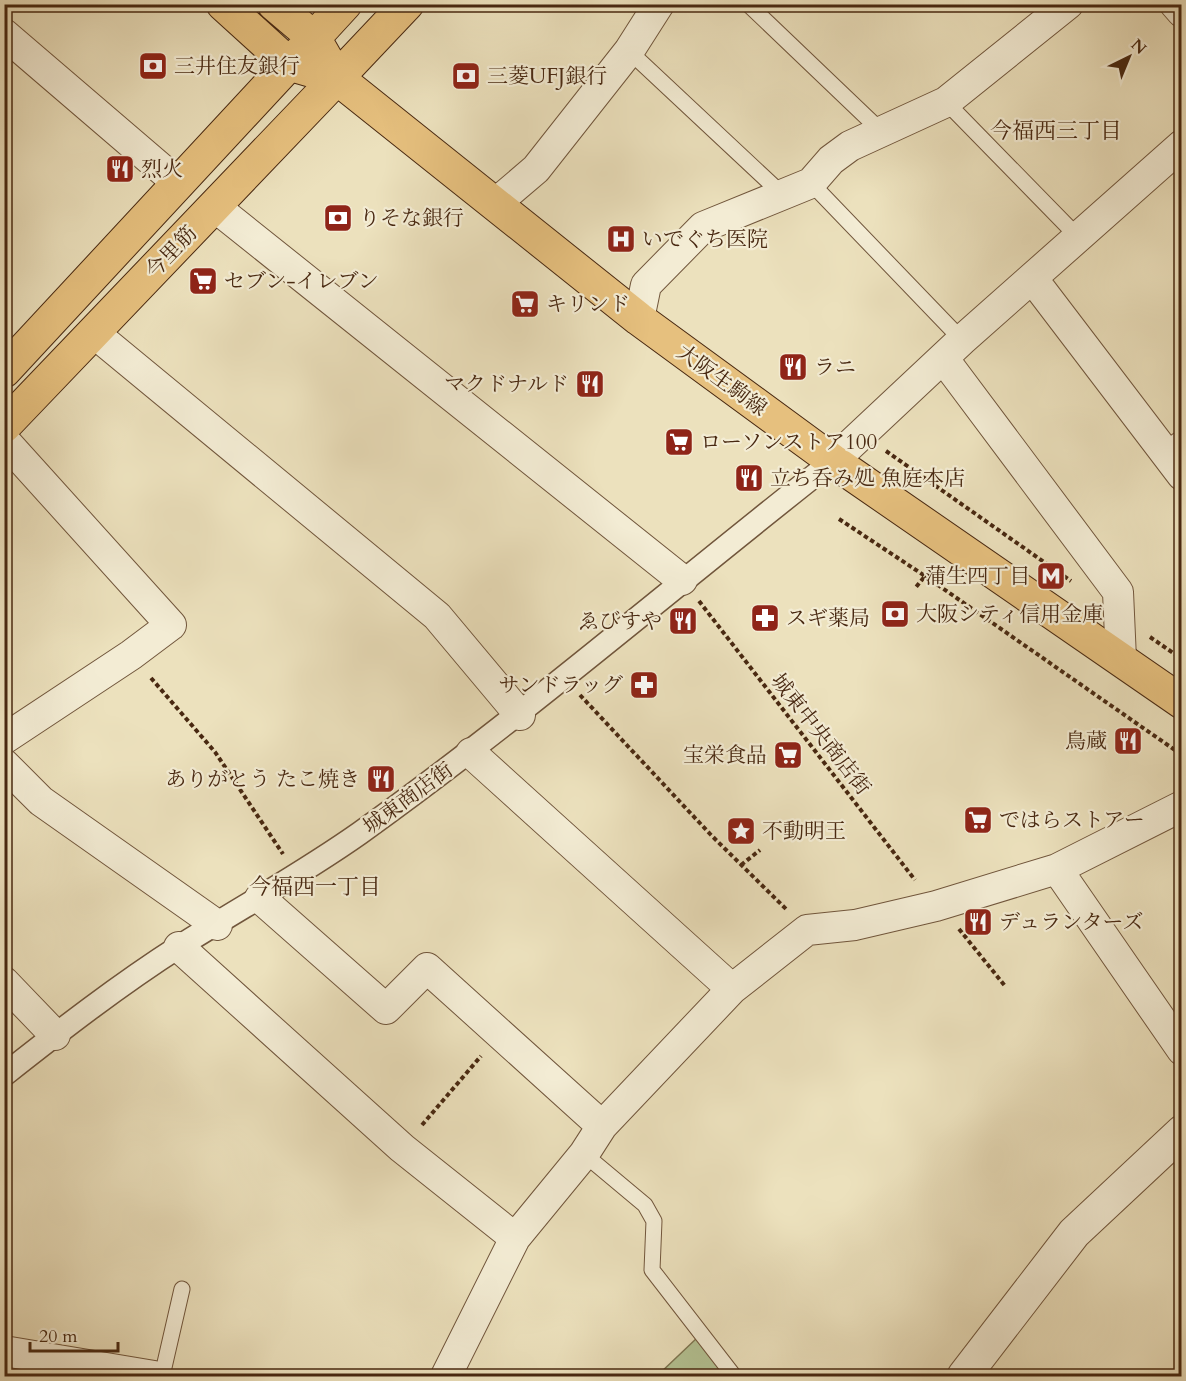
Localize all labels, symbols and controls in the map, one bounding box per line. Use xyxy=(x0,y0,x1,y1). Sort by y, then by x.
north arrow xyxy=(1099,27,1159,87)
text: N xyxy=(1126,34,1151,60)
bank icon: 三井住友銀行 xyxy=(137,50,169,82)
place label: 三井住友銀行 xyxy=(174,52,300,81)
bank icon: 三菱UFJ銀行 xyxy=(450,60,482,92)
place label: 三菱UFJ銀行 xyxy=(487,62,607,91)
district label: 今福西三丁目 xyxy=(990,116,1122,146)
restaurant icon: 烈火 xyxy=(104,153,136,185)
place label: 烈火 xyxy=(141,155,183,184)
bank icon: りそな銀行 xyxy=(322,202,354,234)
place label: りそな銀行 xyxy=(359,204,464,233)
street label: 今里筋 xyxy=(139,220,204,285)
hospital icon: いでぐち医院 xyxy=(605,223,637,255)
place label: いでぐち医院 xyxy=(642,225,768,254)
supermarket icon: セブン-イレブン xyxy=(187,265,219,297)
place label: セブン-イレブン xyxy=(224,267,379,296)
supermarket icon: キリンド xyxy=(509,288,541,320)
place label: キリンド xyxy=(546,290,630,319)
street label: 大阪生駒線 xyxy=(671,338,773,423)
restaurant icon: ラニ xyxy=(777,351,809,383)
place label: ラニ xyxy=(814,353,856,382)
restaurant icon: マクドナルド xyxy=(574,368,606,400)
place label: マクドナルド xyxy=(444,370,569,399)
supermarket icon: ローソンストア100 xyxy=(663,426,695,458)
place label: ローソンストア100 xyxy=(700,428,877,457)
restaurant icon: 立ち呑み処 魚庭本店 xyxy=(733,462,765,494)
place label: 立ち呑み処 魚庭本店 xyxy=(770,464,965,493)
metro station icon: 蒲生四丁目 xyxy=(1035,560,1067,592)
place label: 蒲生四丁目 xyxy=(925,562,1030,591)
bank icon: 大阪シティ信用金庫 xyxy=(879,598,911,630)
place label: 大阪シティ信用金庫 xyxy=(916,600,1103,629)
pharmacy icon: スギ薬局 xyxy=(749,602,781,634)
place label: スギ薬局 xyxy=(786,604,870,633)
restaurant icon: ゑびすや xyxy=(667,605,699,637)
place label: ゑびすや xyxy=(578,607,662,636)
street label: 城東中央商店街 xyxy=(764,667,877,801)
pharmacy icon: サンドラッグ xyxy=(628,669,660,701)
place label: サンドラッグ xyxy=(498,671,623,700)
restaurant icon: 鳥蔵 xyxy=(1112,725,1144,757)
place label: 鳥蔵 xyxy=(1065,727,1107,756)
supermarket icon: 宝栄食品 xyxy=(772,739,804,771)
place label: 宝栄食品 xyxy=(683,741,767,770)
street label: 城東商店街 xyxy=(357,756,459,841)
restaurant icon: ありがとう たこ焼き xyxy=(365,763,397,795)
place label: ありがとう たこ焼き xyxy=(165,765,360,794)
supermarket icon: ではらストアー xyxy=(962,804,994,836)
place label: ではらストアー xyxy=(999,806,1145,835)
place icon: 不動明王 xyxy=(725,815,757,847)
place label: 不動明王 xyxy=(762,817,846,846)
district label: 今福西一丁目 xyxy=(249,872,381,902)
restaurant icon: デュランターズ xyxy=(962,906,994,938)
place label: デュランターズ xyxy=(999,908,1143,937)
scale bar xyxy=(30,1315,118,1353)
text: 20 m xyxy=(39,1324,78,1349)

